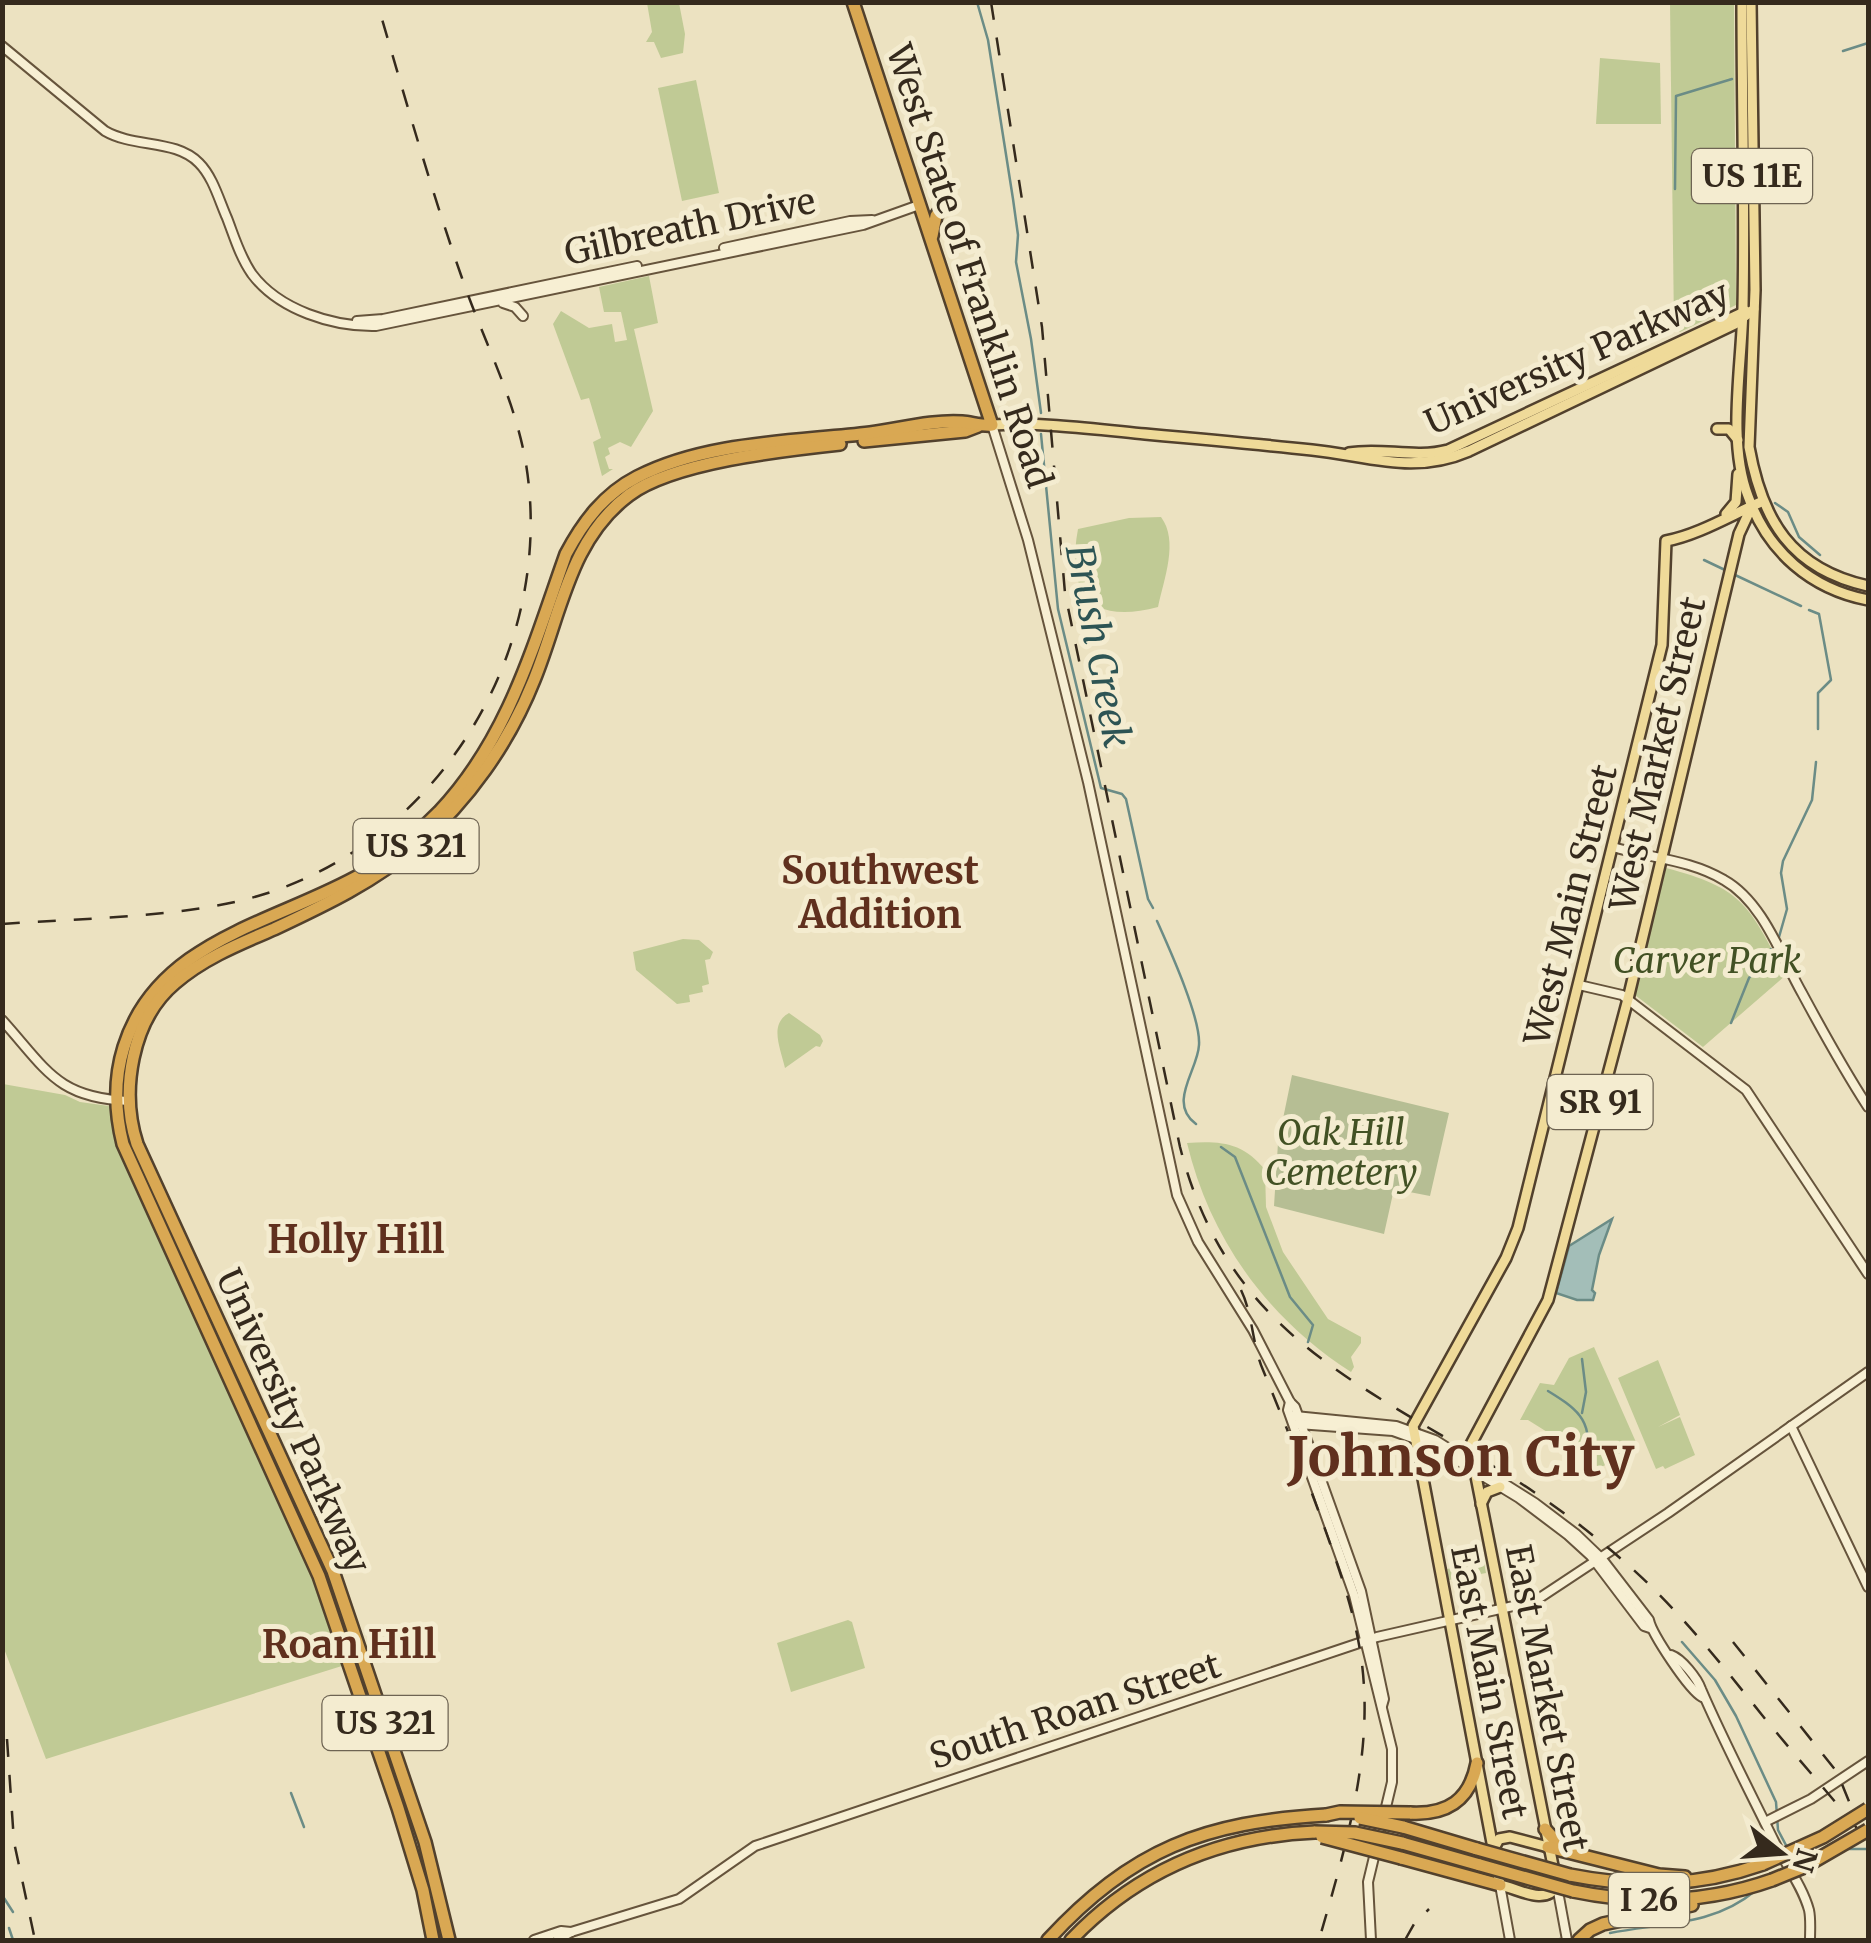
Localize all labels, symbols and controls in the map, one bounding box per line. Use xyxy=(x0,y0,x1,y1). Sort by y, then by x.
street label: West State of Franklin Road xyxy=(876,38,1062,493)
road number: US 11E xyxy=(1692,149,1812,203)
street label: Gilbreath Drive xyxy=(561,179,819,275)
street label: University Parkway xyxy=(1418,271,1736,445)
water label: Brush Creek xyxy=(1056,541,1141,752)
street label: West Market Street xyxy=(1600,592,1716,916)
street label: West Main Street xyxy=(1515,760,1627,1051)
road number: US 321 xyxy=(354,819,478,873)
district label: Southwest Addition xyxy=(781,847,979,938)
park label: Carver Park xyxy=(1613,939,1801,983)
road number: SR 91 xyxy=(1548,1075,1652,1129)
park label: Oak Hill Cemetery xyxy=(1265,1111,1417,1195)
district label: Holly Hill xyxy=(267,1216,445,1263)
street label: University Parkway xyxy=(206,1262,380,1580)
district label: Johnson City xyxy=(1286,1422,1635,1491)
street label: East Main Street xyxy=(1441,1541,1537,1823)
street label: East Market Street xyxy=(1496,1541,1598,1855)
district label: Roan Hill xyxy=(262,1621,436,1668)
street label: South Roan Street xyxy=(924,1643,1226,1779)
road number: US 321 xyxy=(322,1696,448,1750)
north arrow xyxy=(1731,1803,1831,1903)
text: N xyxy=(1784,1844,1825,1876)
road number: I 26 xyxy=(1609,1873,1689,1927)

